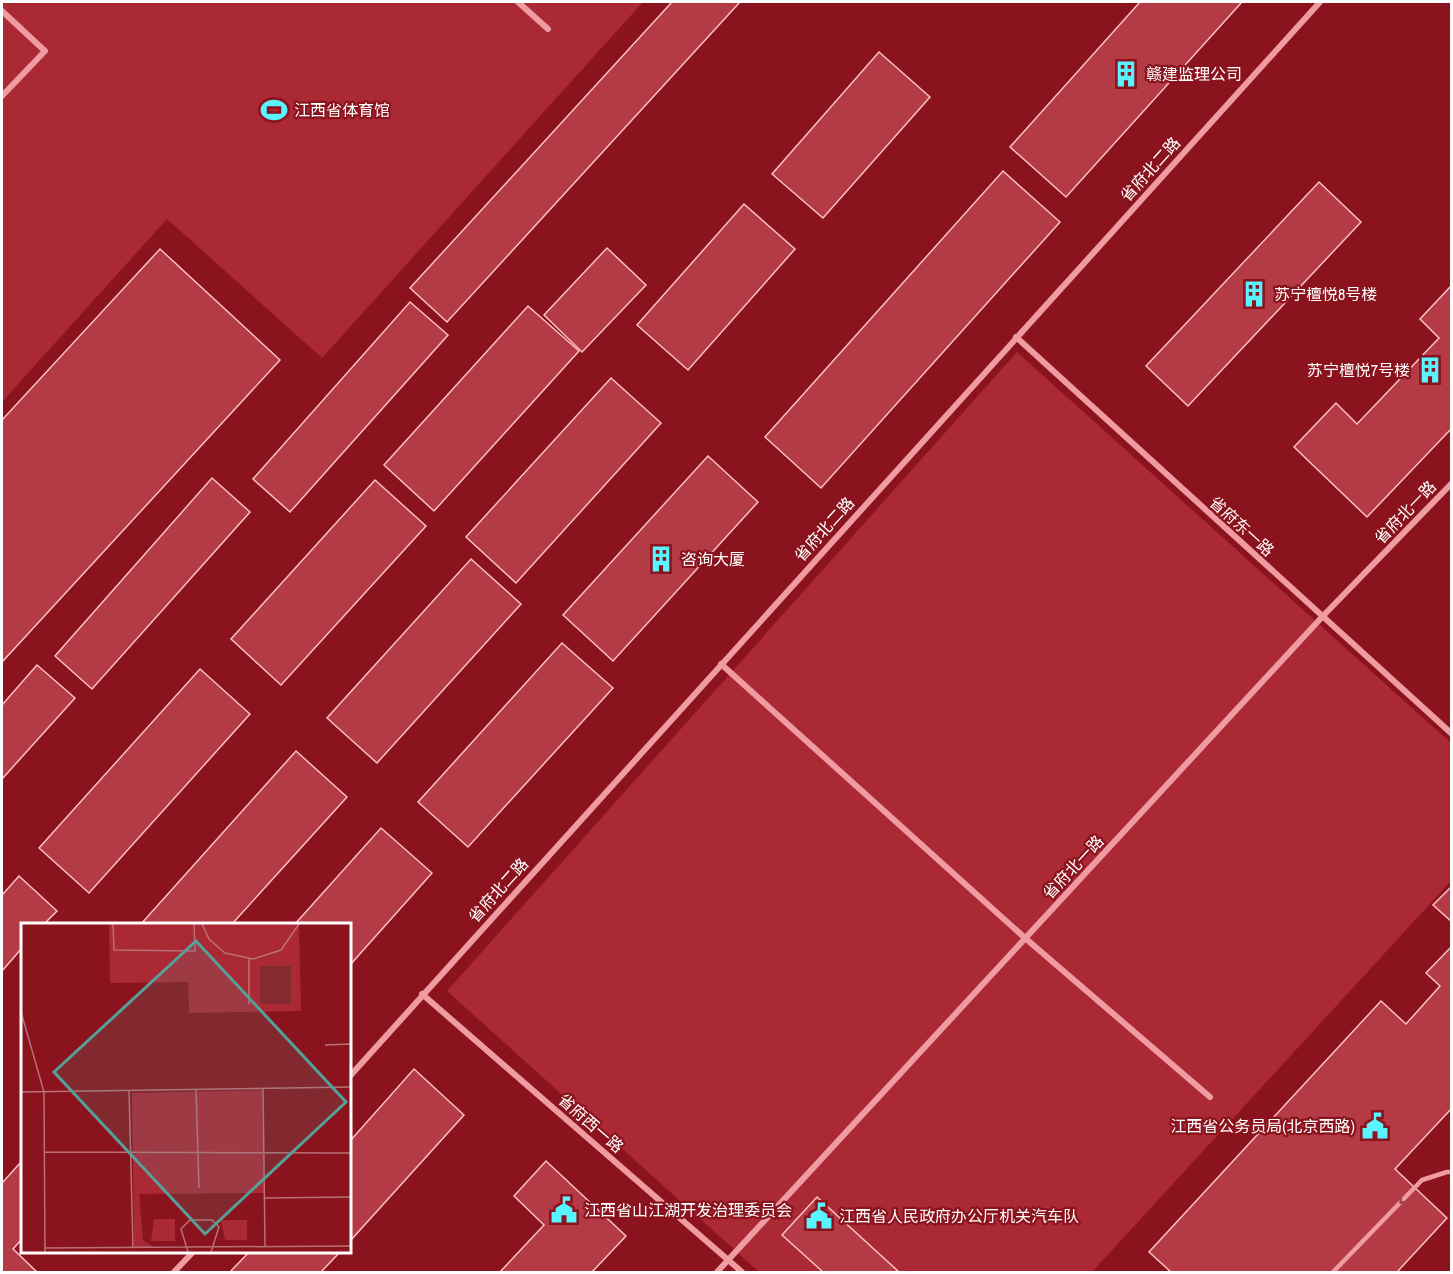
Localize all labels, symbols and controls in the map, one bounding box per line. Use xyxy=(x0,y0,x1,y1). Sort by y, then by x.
building icon: 赣建监理公司 xyxy=(1111,59,1141,89)
place label: 赣建监理公司 xyxy=(1146,63,1242,85)
sports icon: 江西省体育馆 xyxy=(259,95,289,125)
place label: 江西省体育馆 xyxy=(294,99,390,121)
street label: 省府北二路 xyxy=(1115,132,1185,206)
building icon: 苏宁檀悦8号楼 xyxy=(1239,279,1269,309)
place label: 苏宁檀悦8号楼 xyxy=(1274,283,1377,305)
building icon: 苏宁檀悦7号楼 xyxy=(1415,355,1445,385)
place label: 苏宁檀悦7号楼 xyxy=(1307,359,1410,381)
street label: 省府北一路 xyxy=(1369,476,1441,548)
street label: 省府东一路 xyxy=(1205,491,1279,561)
street label: 省府北二路 xyxy=(789,492,859,566)
building icon: 咨询大厦 xyxy=(646,544,676,574)
place label: 咨询大厦 xyxy=(681,548,745,570)
street label: 省府北一路 xyxy=(1038,830,1108,904)
street label: 省府北二路 xyxy=(463,853,533,927)
inset map xyxy=(21,923,351,1253)
street label: 省府西一路 xyxy=(554,1088,628,1158)
public building icon: 江西省公务员局(北京西路) xyxy=(1360,1111,1390,1141)
place label: 江西省公务员局(北京西路) xyxy=(1170,1115,1355,1137)
one-way arrow xyxy=(1399,1193,1410,1204)
public building icon: 江西省山江湖开发治理委员会 xyxy=(549,1195,579,1225)
place label: 江西省山江湖开发治理委员会 xyxy=(584,1199,792,1221)
public building icon: 江西省人民政府办公厅机关汽车队 xyxy=(804,1201,834,1231)
place label: 江西省人民政府办公厅机关汽车队 xyxy=(839,1205,1079,1227)

